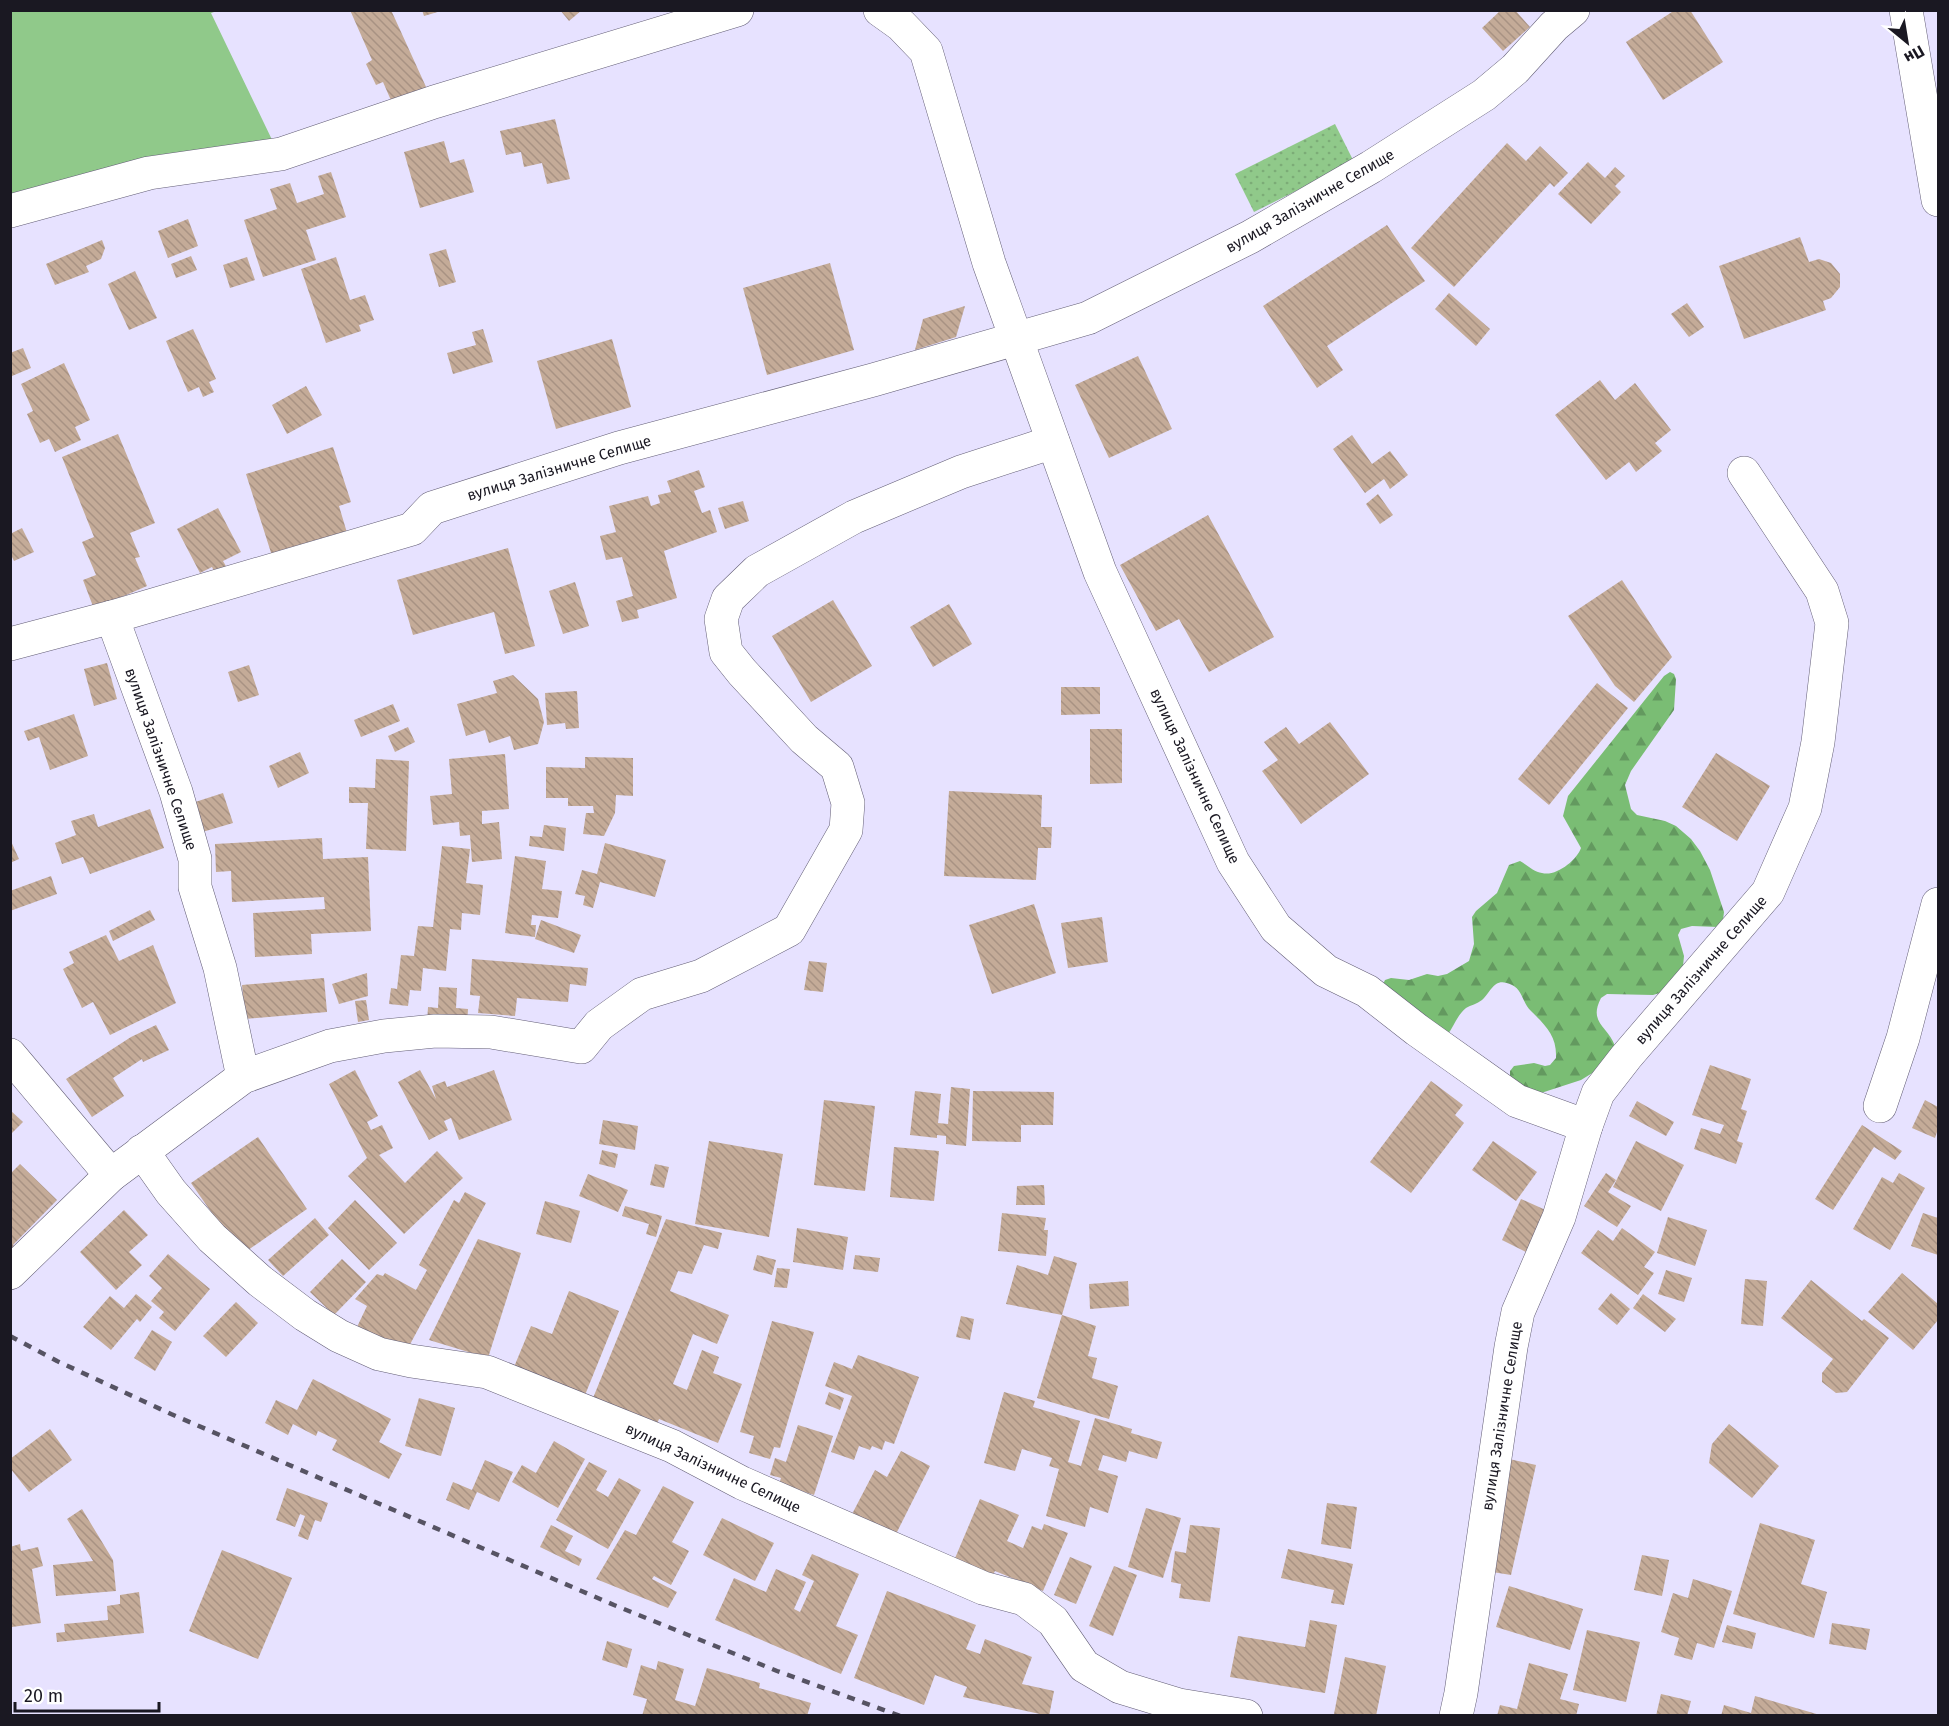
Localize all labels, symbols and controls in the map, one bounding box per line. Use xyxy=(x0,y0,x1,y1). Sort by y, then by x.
north arrow xyxy=(1877,12,1937,72)
text: Пн xyxy=(1901,41,1928,68)
street label: вулиця Залізничне Селище xyxy=(1223,145,1397,257)
street label: вулиця Залізничне Селище xyxy=(465,431,653,505)
street label: вулиця Залізничне Селище xyxy=(121,666,201,852)
street label: вулиця Залізничне Селище xyxy=(1146,685,1244,867)
street label: вулиця Залізничне Селище xyxy=(1631,892,1771,1048)
street label: вулиця Залізничне Селище xyxy=(1478,1320,1526,1512)
street label: вулиця Залізничне Селище xyxy=(622,1419,804,1517)
scale bar xyxy=(15,1675,159,1713)
text: 20 m xyxy=(24,1685,63,1707)

